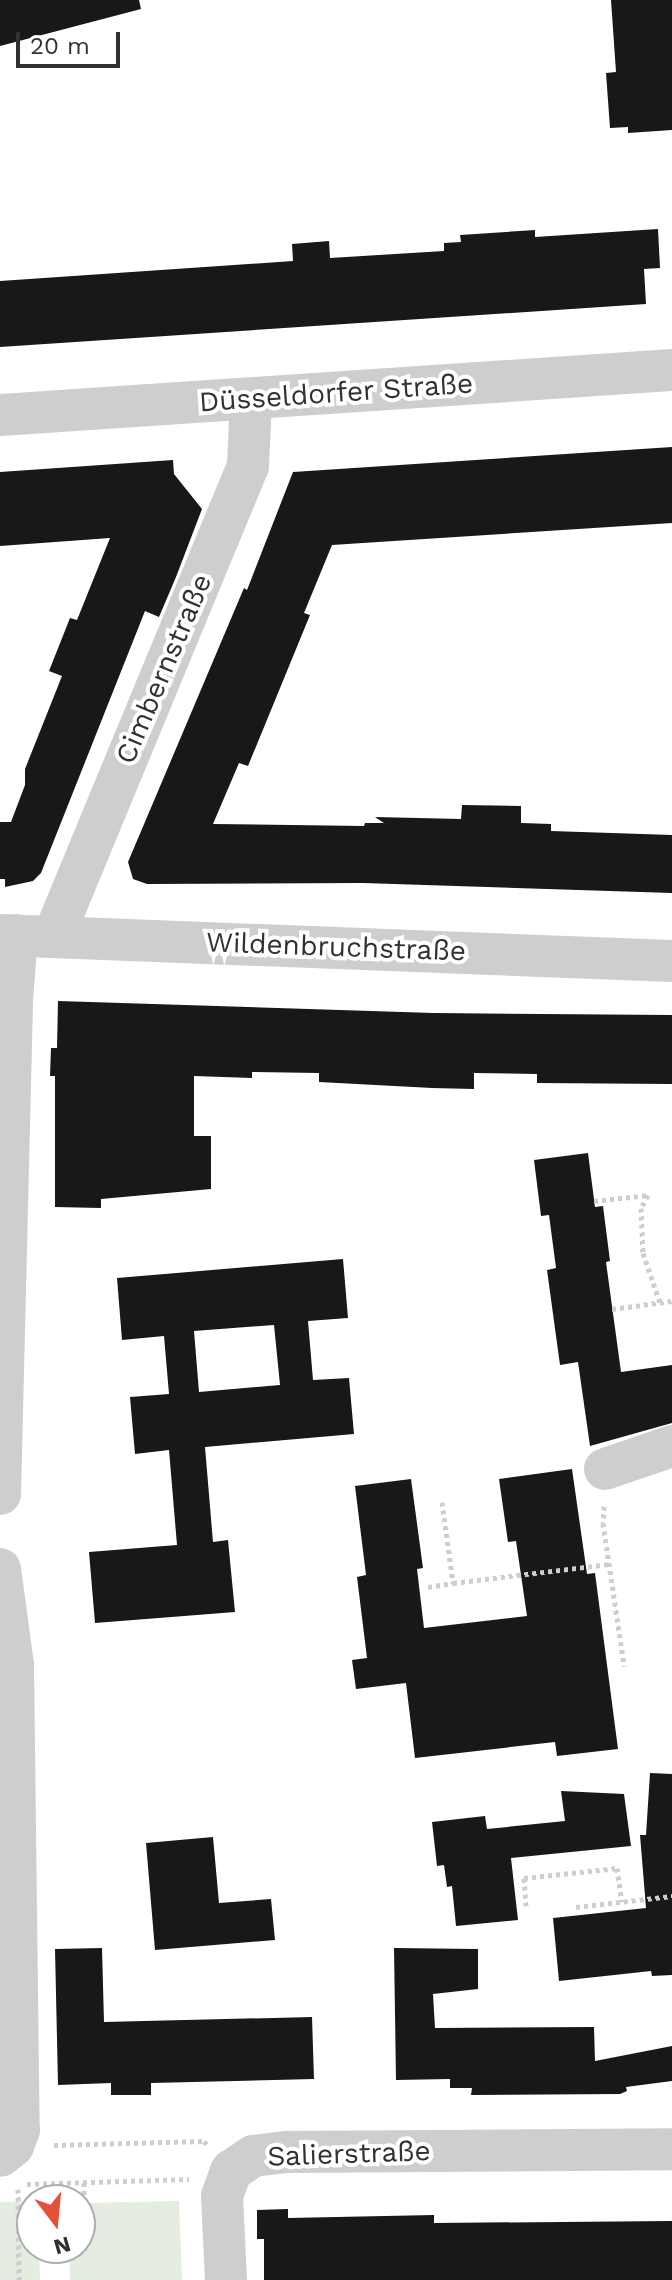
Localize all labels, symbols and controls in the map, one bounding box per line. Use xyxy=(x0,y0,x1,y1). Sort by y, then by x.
scale bar xyxy=(20,16,124,66)
text: 20 m xyxy=(30,32,90,60)
street label: Düsseldorfer Straße xyxy=(198,367,474,419)
street label: Cimbernstraße xyxy=(109,569,219,769)
street label: Wildenbruchstraße xyxy=(205,926,467,968)
street label: Salierstraße xyxy=(267,2134,431,2174)
north arrow xyxy=(16,2184,96,2264)
text: N xyxy=(51,2231,73,2260)

